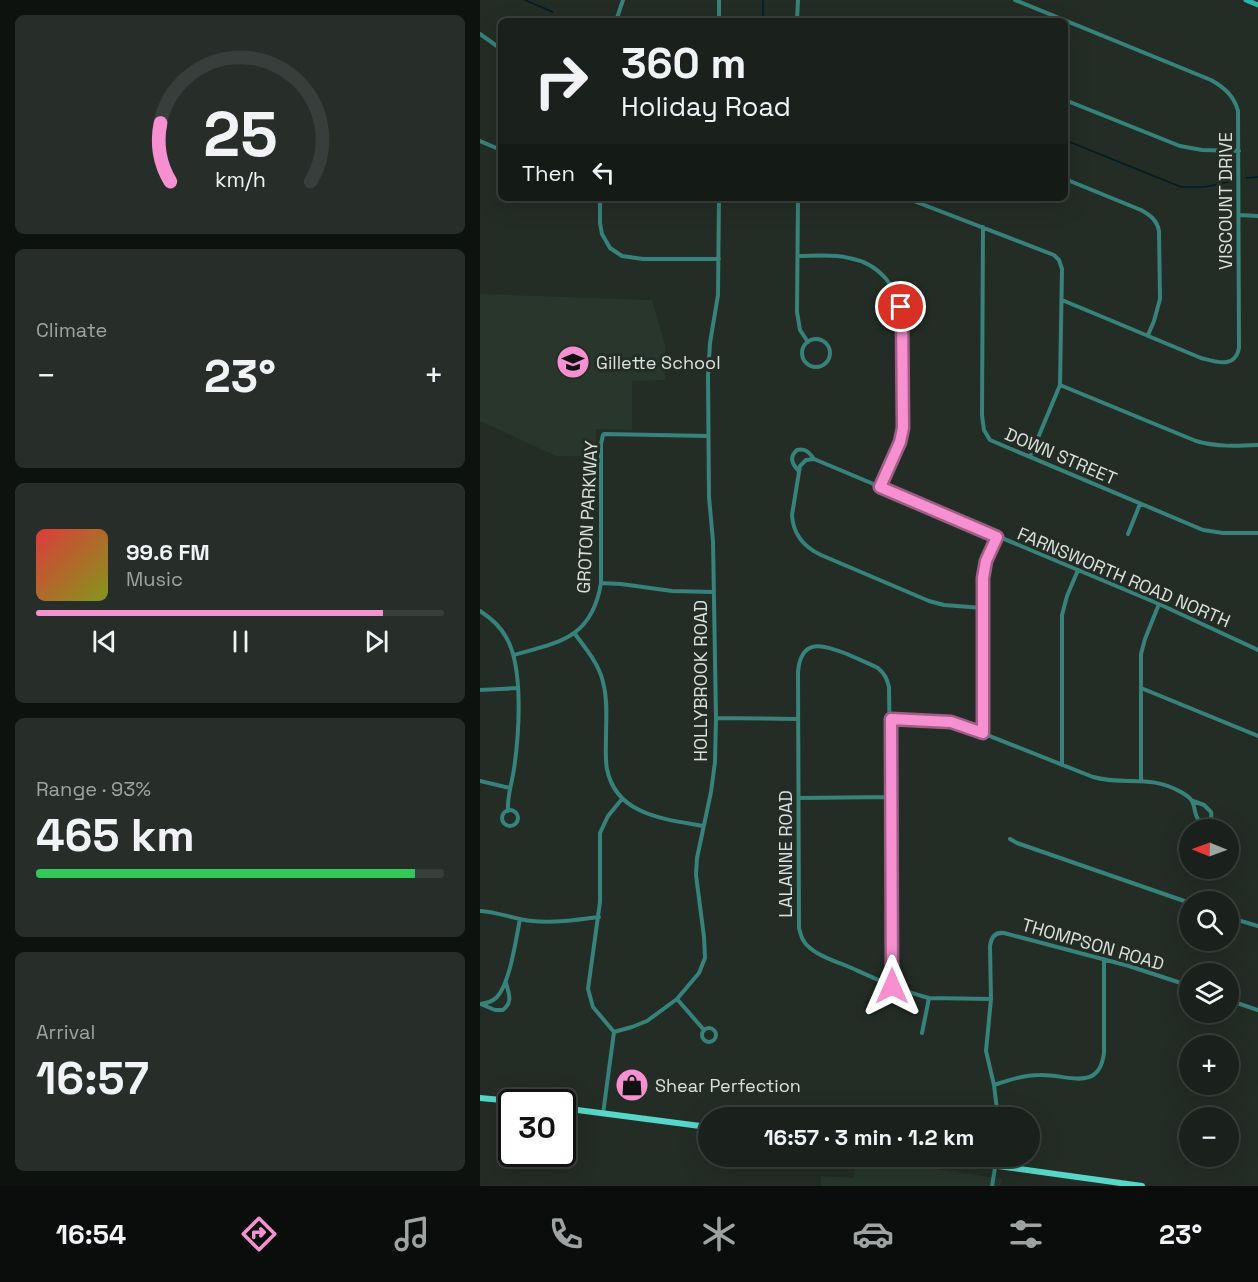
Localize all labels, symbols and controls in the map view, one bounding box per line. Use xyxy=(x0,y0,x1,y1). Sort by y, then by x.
text: 360 m xyxy=(621,37,746,90)
icon: right xyxy=(522,42,600,120)
text: Holiday Road xyxy=(621,89,791,124)
text: 25 xyxy=(203,95,277,174)
street label: VISCOUNT DRIVE xyxy=(1214,132,1237,270)
icon: left xyxy=(587,156,620,189)
text: Then xyxy=(522,159,575,187)
text: km/h xyxy=(214,166,266,193)
pin xyxy=(875,281,926,332)
icon: arrive xyxy=(884,290,917,323)
text: Climate xyxy=(36,317,107,343)
school or university icon: Gillette School xyxy=(555,344,591,380)
text: 23° xyxy=(204,348,276,405)
place label: Gillette School xyxy=(596,351,721,374)
text: − xyxy=(36,355,56,397)
text: + xyxy=(424,355,444,397)
street label: DOWN STREET xyxy=(1002,422,1121,490)
street label: GROTON PARKWAY xyxy=(572,440,602,594)
street label: FARNSWORTH ROAD NORTH xyxy=(1014,522,1234,632)
text: 99.6 FM xyxy=(126,538,210,566)
text: Music xyxy=(126,566,183,592)
street label: HOLLYBROOK ROAD xyxy=(689,600,712,762)
icon: previous xyxy=(88,625,121,658)
icon: pause xyxy=(224,625,257,658)
icon: next xyxy=(360,625,393,658)
text: Range · 93% xyxy=(36,776,151,802)
street label: LALANNE ROAD xyxy=(774,790,797,918)
text: 465 km xyxy=(36,807,195,864)
north arrow xyxy=(1179,819,1239,879)
map controls xyxy=(1179,819,1239,1167)
button: search xyxy=(1179,891,1239,951)
street label: THOMPSON ROAD xyxy=(1019,913,1167,975)
position arrow xyxy=(860,954,924,1018)
button: layers xyxy=(1179,963,1239,1023)
text: Arrival xyxy=(36,1019,95,1045)
button: + xyxy=(1179,1035,1239,1095)
text: 16:57 xyxy=(36,1050,149,1107)
shop icon: Shear Perfection xyxy=(614,1067,650,1103)
place label: Shear Perfection xyxy=(655,1074,801,1097)
speed limit sign: 30 xyxy=(498,1089,576,1167)
button: − xyxy=(1179,1107,1239,1167)
text: 16:57 · 3 min · 1.2 km xyxy=(764,1123,974,1151)
icon: directions xyxy=(238,1213,280,1255)
icon: music xyxy=(391,1213,433,1255)
icon: phone xyxy=(545,1213,587,1255)
icon: climate xyxy=(698,1213,740,1255)
icon: car xyxy=(852,1213,894,1255)
icon: filters xyxy=(1005,1213,1047,1255)
text: 16:54 xyxy=(56,1217,126,1252)
text: 23° xyxy=(1159,1217,1202,1252)

